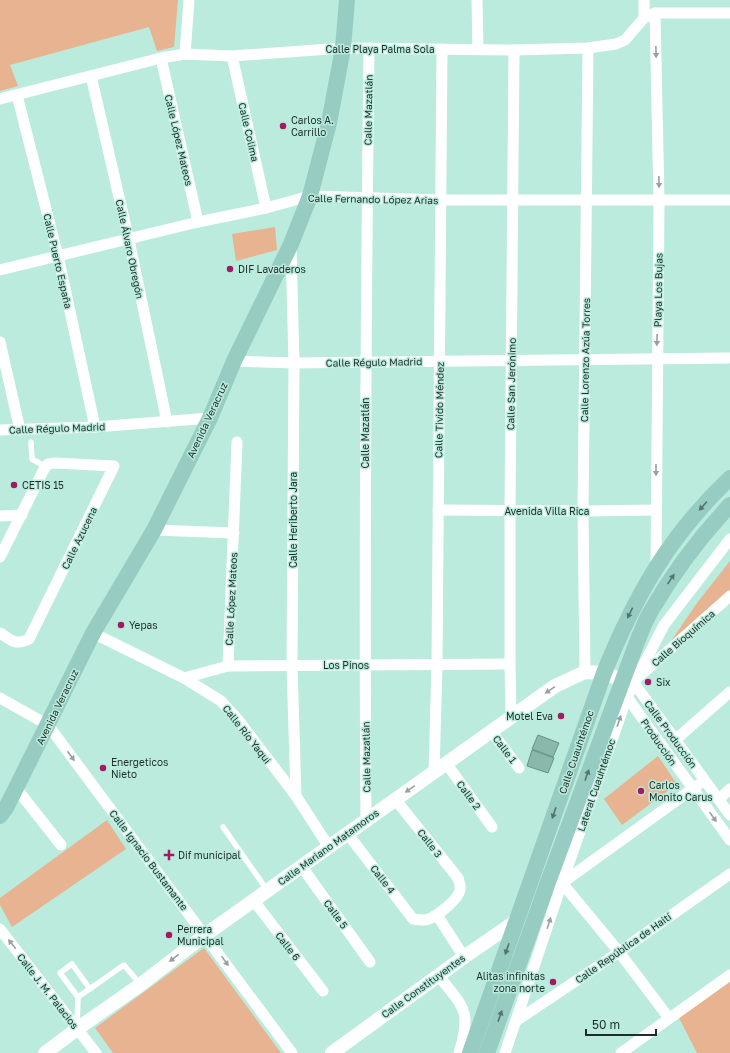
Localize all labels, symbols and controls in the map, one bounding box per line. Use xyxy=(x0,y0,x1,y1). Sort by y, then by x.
street label: Calle Playa Palma Sola xyxy=(325,43,435,55)
one-way arrow xyxy=(653,46,659,59)
street label: Calle Mazatlán xyxy=(361,74,375,146)
street label: Calle López Mateos xyxy=(163,93,195,187)
street label: Calle Colima xyxy=(236,101,262,163)
place label: Carlos A. Carrillo xyxy=(291,114,334,138)
marker: Carlos A. Carrillo xyxy=(278,121,288,131)
one-way arrow xyxy=(655,176,662,188)
street label: Calle Fernando López Arias xyxy=(308,192,438,206)
street label: Calle Álvaro Obregón xyxy=(114,198,146,300)
street label: Calle Puerto España xyxy=(41,212,75,310)
street label: Playa Los Bujas xyxy=(651,253,665,327)
place label: DIF Lavaderos xyxy=(238,263,306,275)
marker: DIF Lavaderos xyxy=(225,264,235,274)
street label: Calle Lorenzo Azúa Torres xyxy=(578,298,592,422)
one-way arrow xyxy=(654,334,660,347)
street label: Calle San Jerónimo xyxy=(504,338,518,430)
street label: Calle Régulo Madrid xyxy=(326,355,422,369)
street label: Calle Tivido Méndez xyxy=(432,362,446,458)
street label: Avenida Veracruz xyxy=(184,380,230,460)
street label: Calle Mazatlán xyxy=(359,398,371,468)
street label: Calle Régulo Madrid xyxy=(9,420,105,436)
one-way arrow xyxy=(653,464,659,477)
street label: Calle Heriberto Jara xyxy=(287,472,299,568)
place label: CETIS 15 xyxy=(22,479,64,491)
marker: CETIS 15 xyxy=(9,480,19,490)
one-way arrow xyxy=(698,501,707,511)
street label: Calle Azucena xyxy=(59,505,99,571)
street label: Avenida Villa Rica xyxy=(505,505,589,517)
street label: Calle López Mateos xyxy=(223,552,239,646)
one-way arrow xyxy=(667,574,675,585)
one-way arrow xyxy=(627,607,633,619)
street label: Calle Bioquímica xyxy=(649,607,717,669)
place label: Yepas xyxy=(129,619,158,631)
marker: Yepas xyxy=(116,620,126,630)
street label: Los Pinos xyxy=(323,659,369,671)
street label: Avenida Veracruz xyxy=(34,667,80,747)
place label: Six xyxy=(656,676,671,688)
marker: Six xyxy=(643,677,653,687)
one-way arrow xyxy=(545,686,556,694)
street label: Calle Producción xyxy=(642,698,700,770)
street label: Calle Río Yaqui xyxy=(220,702,274,766)
street label: Calle Cuauhtémoc xyxy=(556,708,596,795)
place label: Motel Eva xyxy=(506,710,553,722)
marker: Motel Eva xyxy=(556,711,566,721)
one-way arrow xyxy=(616,715,622,727)
street label: Producción xyxy=(639,716,679,768)
street label: Calle Mazatlán xyxy=(359,721,373,793)
street label: Calle 1 xyxy=(491,733,519,765)
street label: Lateral Cuauhtémoc xyxy=(575,737,618,833)
one-way arrow xyxy=(67,751,75,762)
place label: Energeticos Nieto xyxy=(111,756,168,780)
marker: Energeticos Nieto xyxy=(98,763,108,773)
one-way arrow xyxy=(584,769,590,781)
street label: Calle 2 xyxy=(454,778,484,812)
place label: Carlos Monito Carus xyxy=(649,779,713,803)
one-way arrow xyxy=(404,785,415,793)
marker: Carlos Monito Carus xyxy=(636,786,646,796)
street label: Calle Mariano Matamoros xyxy=(275,806,381,888)
street label: Calle Ignacio Bustamante xyxy=(107,807,191,913)
one-way arrow xyxy=(551,808,557,820)
one-way arrow xyxy=(709,811,717,822)
street label: Calle 3 xyxy=(415,826,445,860)
marker: Dif municipal xyxy=(163,849,175,861)
place label: Dif municipal xyxy=(178,849,241,861)
street label: Calle 4 xyxy=(368,862,398,896)
street label: Calle 5 xyxy=(321,897,351,931)
street label: Calle República de Haití xyxy=(573,910,674,986)
one-way arrow xyxy=(546,917,552,929)
place label: Perrera Municipal xyxy=(177,923,224,947)
street label: Calle 6 xyxy=(273,929,303,963)
marker: Perrera Municipal xyxy=(164,930,174,940)
one-way arrow xyxy=(8,939,16,950)
one-way arrow xyxy=(504,943,510,955)
street label: Calle J. M. Palacios xyxy=(15,951,81,1031)
street label: Calle Constituyentes xyxy=(379,952,467,1020)
one-way arrow xyxy=(169,954,180,963)
one-way arrow xyxy=(221,956,229,967)
place label: Alitas infinitas zona norte xyxy=(476,970,545,994)
marker: Alitas infinitas zona norte xyxy=(548,977,558,987)
one-way arrow xyxy=(498,1010,504,1022)
scale bar xyxy=(586,1011,656,1037)
text: 50 m xyxy=(592,1017,620,1032)

